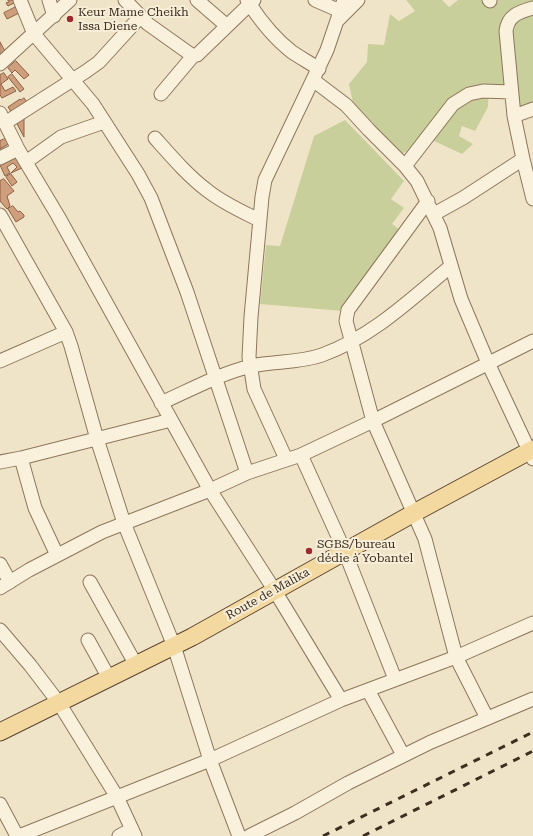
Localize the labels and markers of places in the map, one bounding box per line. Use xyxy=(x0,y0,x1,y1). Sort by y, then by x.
place label: Keur Mame Cheikh Issa Diene xyxy=(78,5,189,33)
marker: Keur Mame Cheikh Issa Diene xyxy=(65,14,75,24)
place label: SGBS/bureau dédie à Yobantel xyxy=(317,537,413,565)
marker: SGBS/bureau dédie à Yobantel xyxy=(304,546,314,556)

